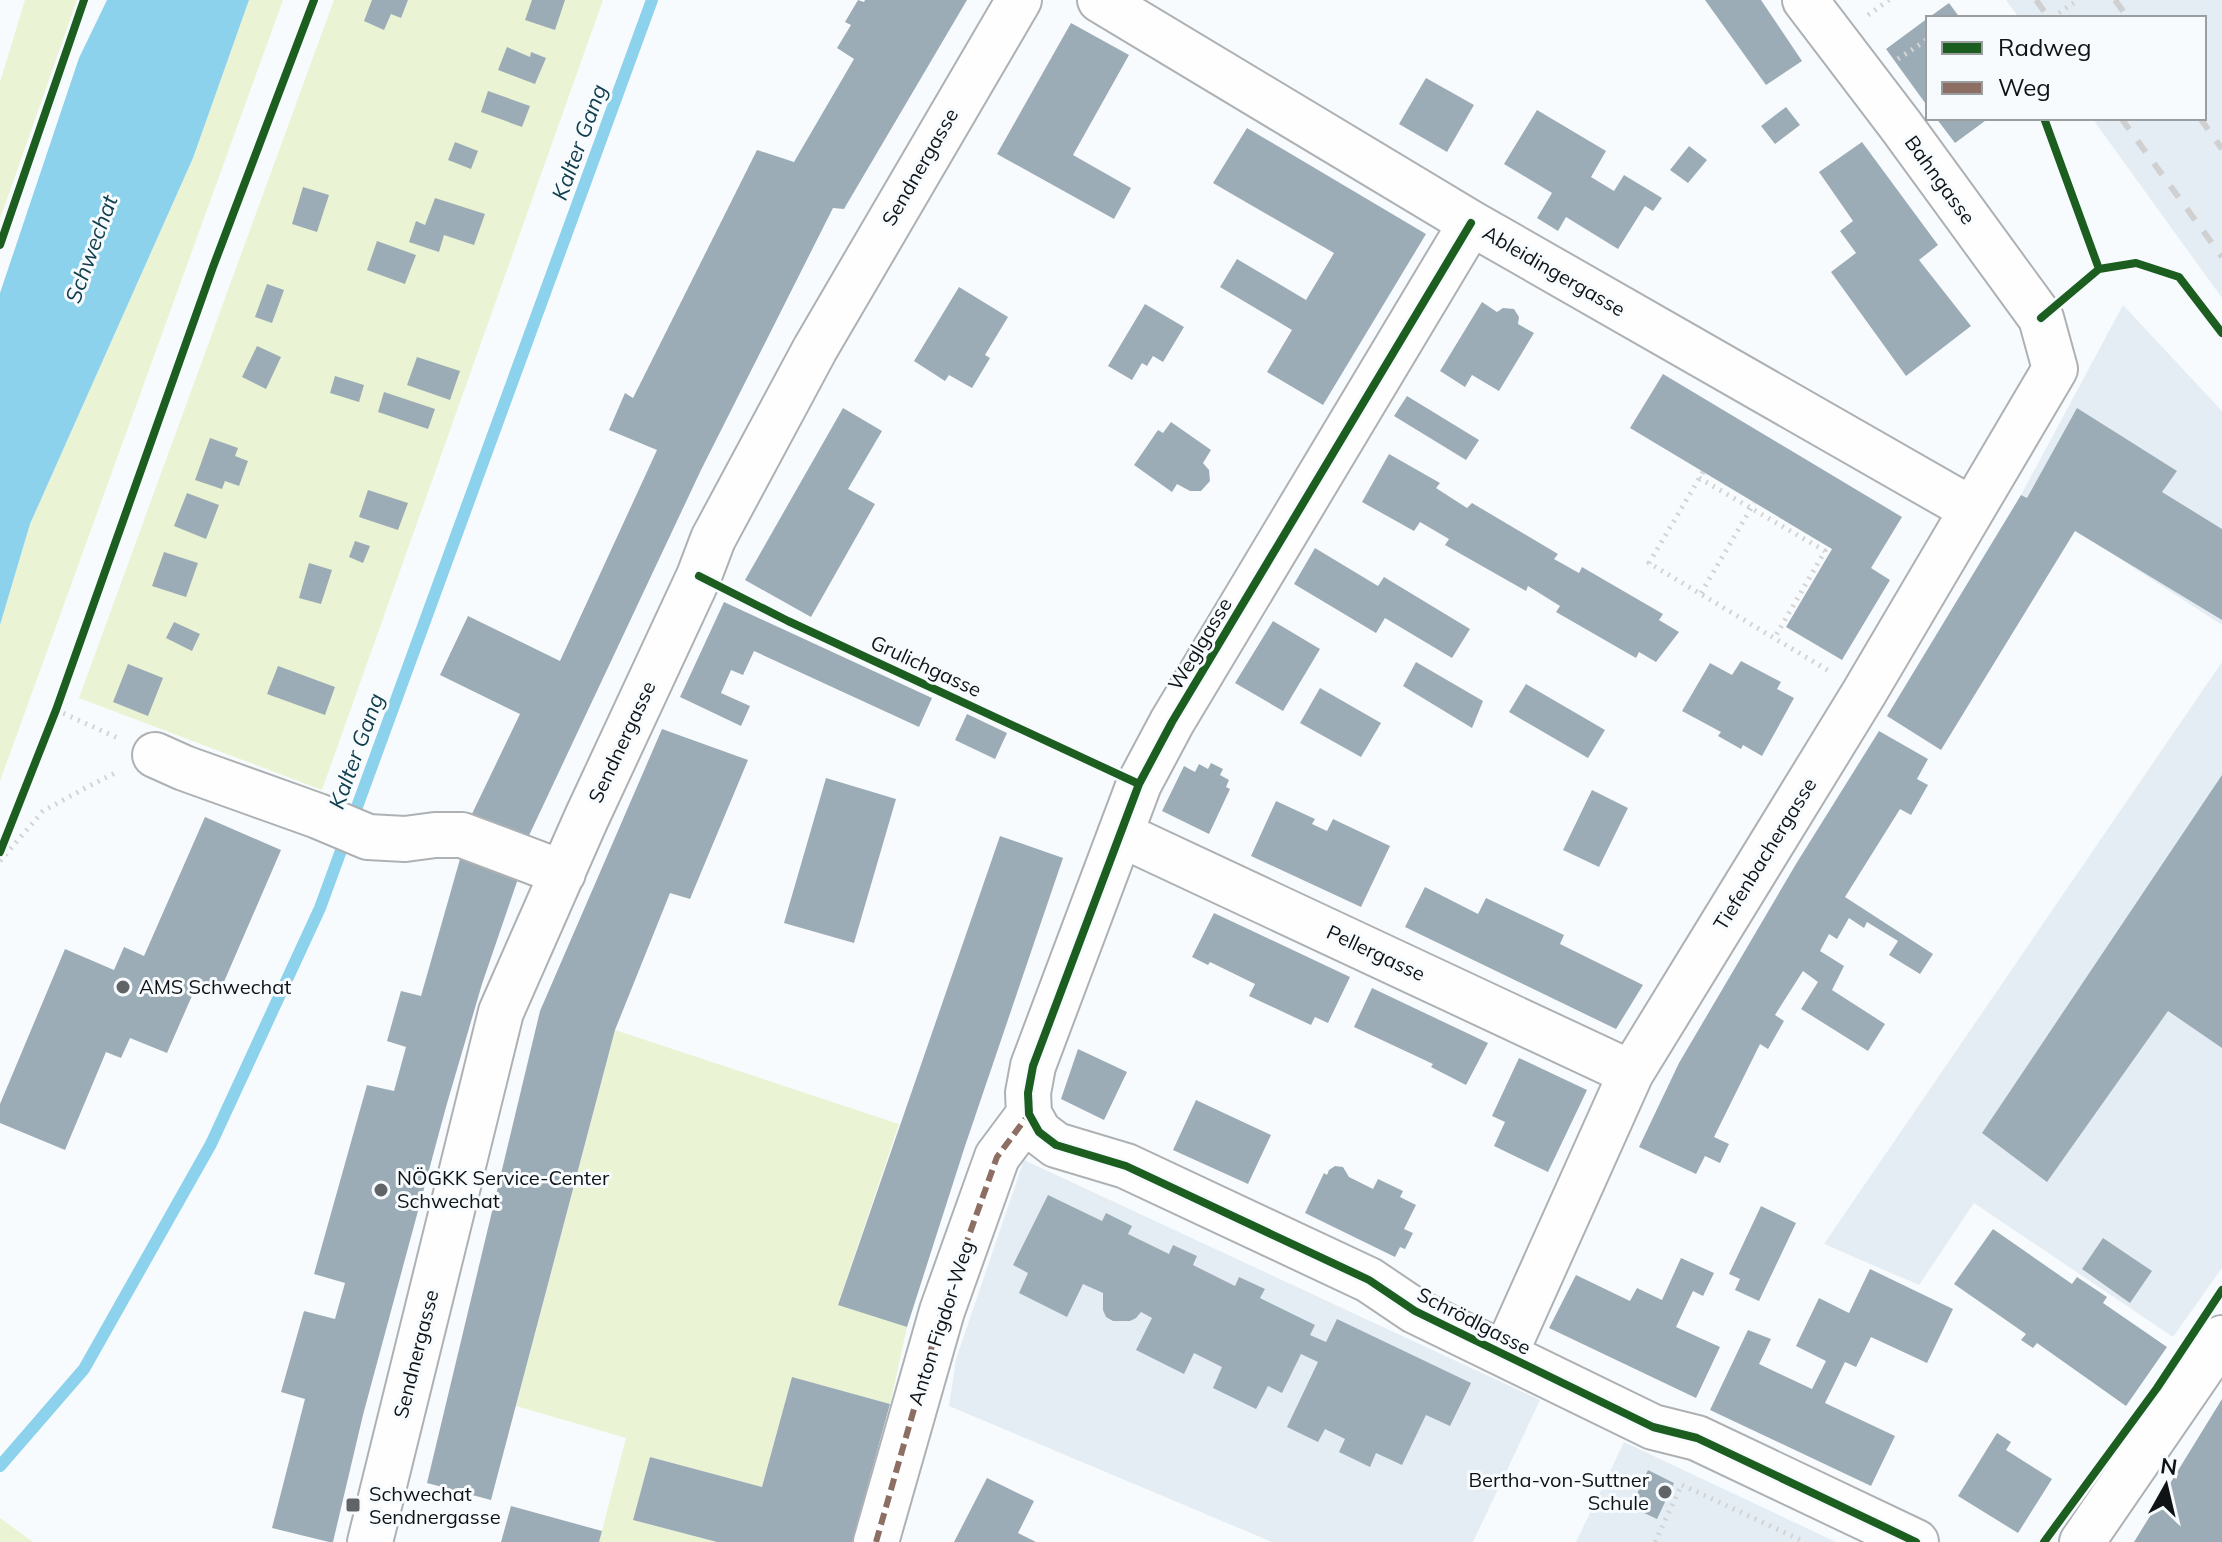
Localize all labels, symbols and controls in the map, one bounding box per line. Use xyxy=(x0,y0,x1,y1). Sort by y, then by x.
legend xyxy=(1926,16,2206,120)
text: Radweg xyxy=(1998,32,2092,62)
text: Weg xyxy=(1998,72,2051,102)
water label: Kalter Gang xyxy=(545,80,613,204)
street label: Sendnergasse xyxy=(876,104,963,230)
street label: Bahngasse xyxy=(1900,130,1981,229)
water label: Schwechat xyxy=(59,190,124,307)
street label: Ableidingergasse xyxy=(1479,220,1630,322)
street label: Weglgasse xyxy=(1162,593,1237,695)
street label: Grulichgasse xyxy=(867,629,986,702)
street label: Sendnergasse xyxy=(582,677,661,807)
water label: Kalter Gang xyxy=(322,689,390,813)
street label: Tiefenbachergasse xyxy=(1708,773,1822,935)
street label: Pellergasse xyxy=(1323,919,1429,986)
place label: AMS Schwechat xyxy=(139,974,291,999)
marker: AMS Schwechat xyxy=(114,978,132,996)
place label: NÖGKK Service-Center Schwechat xyxy=(397,1165,610,1213)
marker: NÖGKK Service-Center Schwechat xyxy=(372,1181,390,1199)
street label: Anton Figdor-Weg xyxy=(902,1237,979,1408)
street label: Schrödlgasse xyxy=(1413,1281,1535,1360)
street label: Sendnergasse xyxy=(387,1287,444,1421)
north arrow xyxy=(2126,1446,2206,1526)
text: N xyxy=(2159,1451,2179,1481)
place label: Bertha-von-Suttner Schule xyxy=(1468,1467,1650,1515)
place label: Schwechat Sendnergasse xyxy=(369,1481,501,1529)
marker: Bertha-von-Suttner Schule xyxy=(1656,1483,1674,1501)
marker: Schwechat Sendnergasse xyxy=(344,1496,362,1514)

